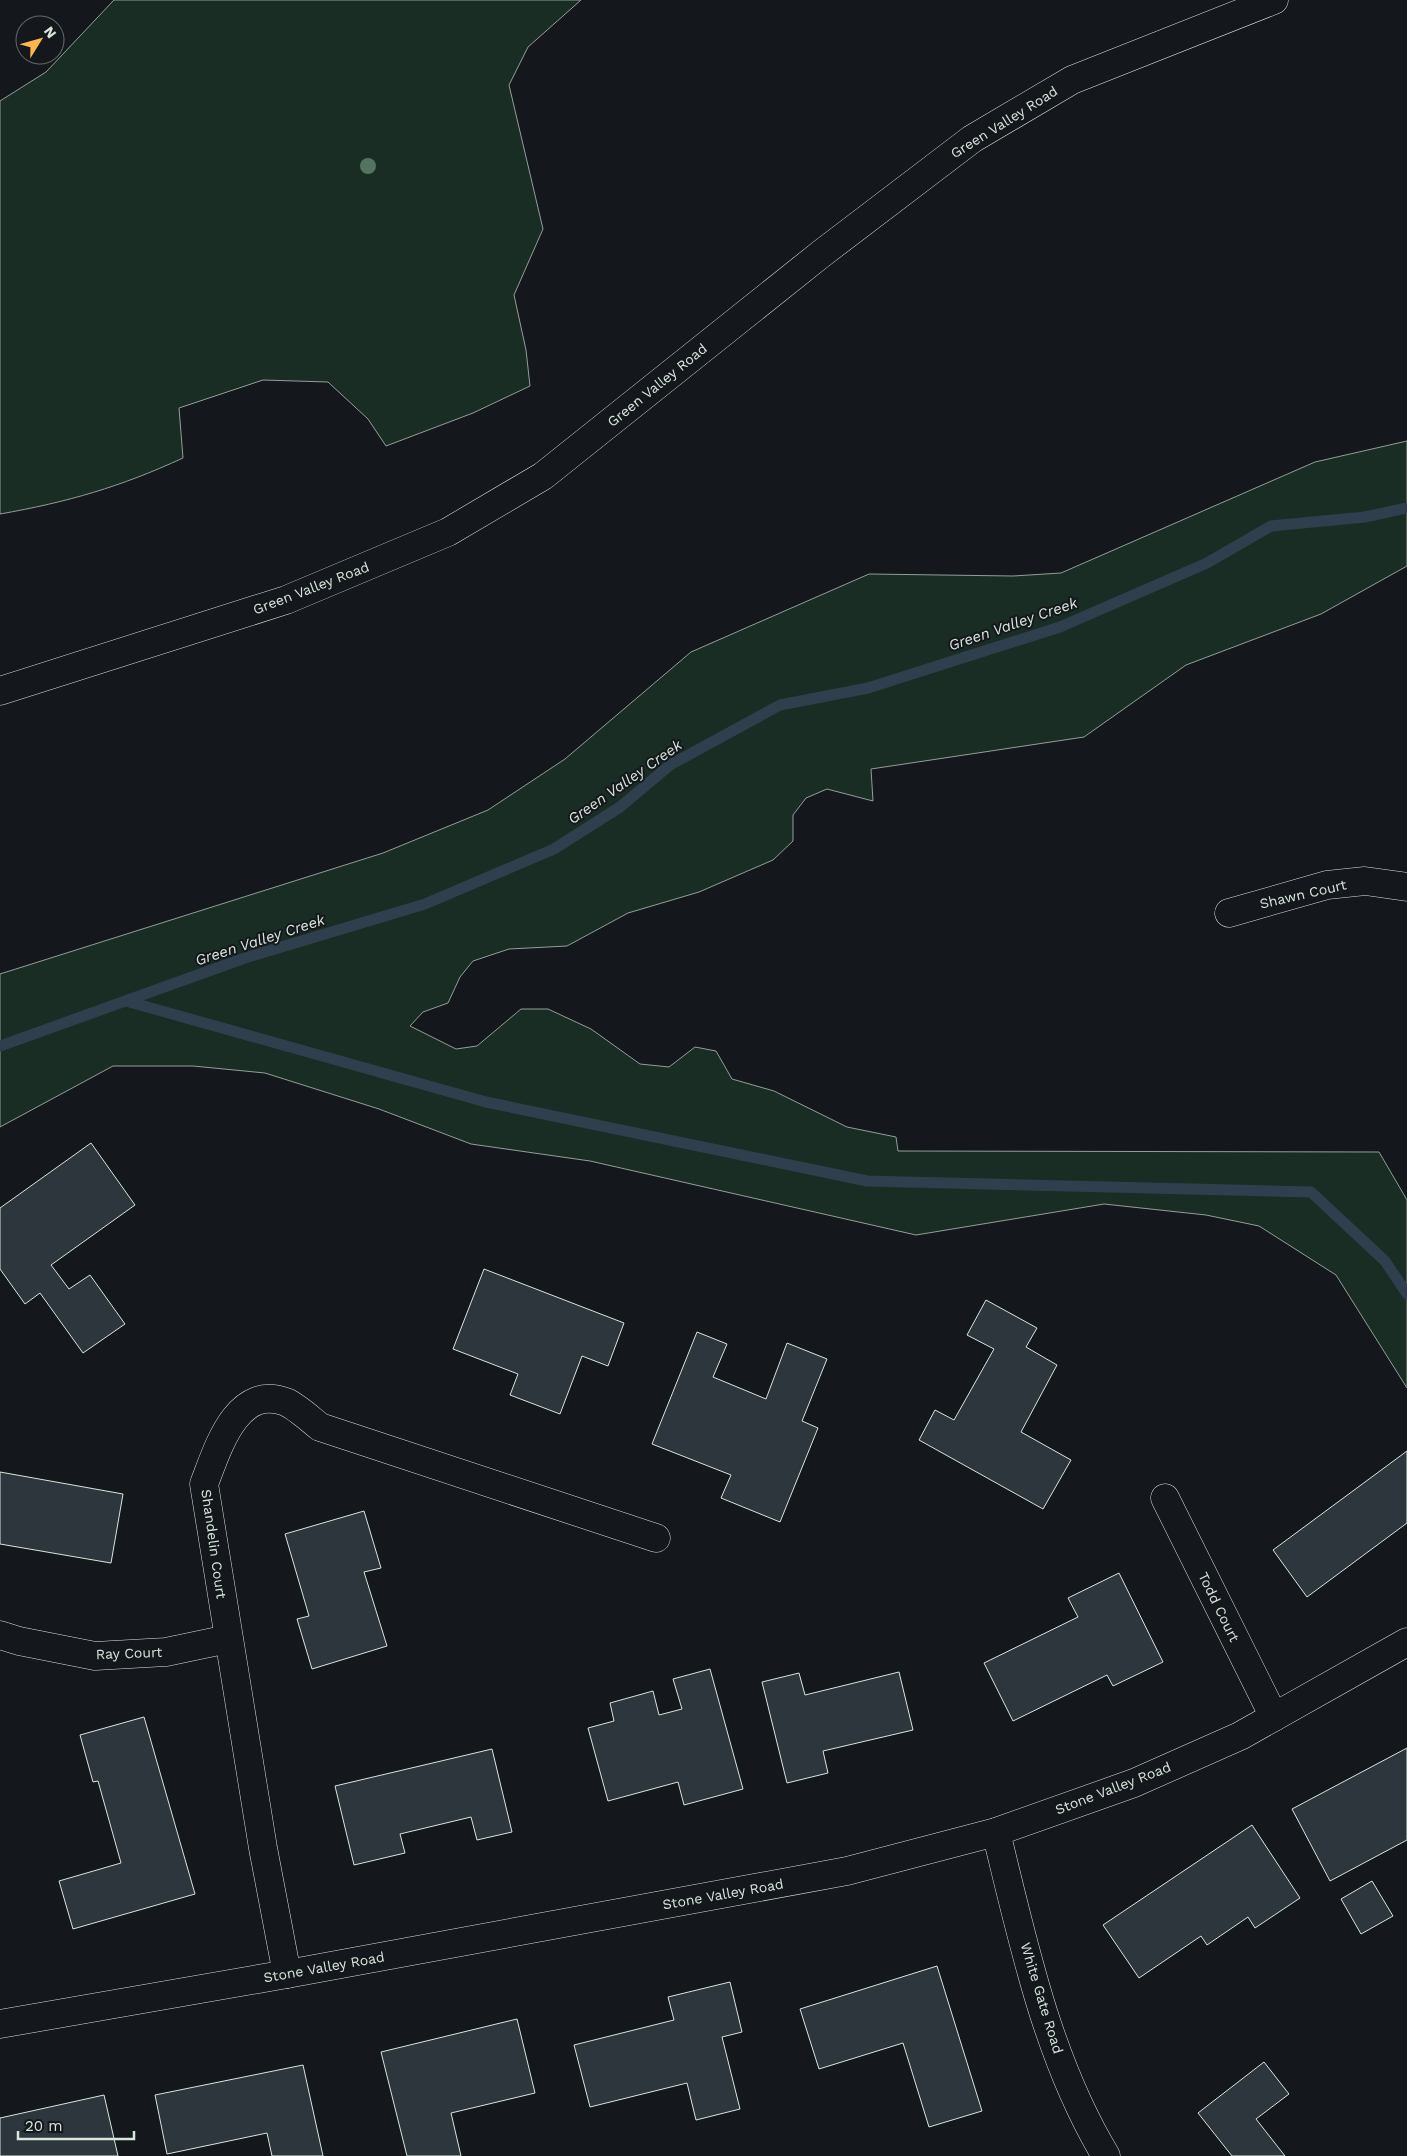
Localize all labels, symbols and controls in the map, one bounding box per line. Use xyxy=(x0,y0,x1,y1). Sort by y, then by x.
north arrow xyxy=(15,15,65,65)
text: N xyxy=(41,23,60,41)
street label: Green Valley Road xyxy=(948,83,1060,161)
street label: Green Valley Road xyxy=(604,340,710,430)
street label: Green Valley Road xyxy=(251,558,371,618)
water label: Green Valley Creek xyxy=(946,593,1081,655)
water label: Green Valley Creek xyxy=(564,735,686,828)
street label: Shawn Court xyxy=(1258,876,1348,912)
water label: Green Valley Creek xyxy=(193,910,328,969)
street label: Shandelin Court xyxy=(198,1488,230,1600)
street label: Todd Court xyxy=(1195,1570,1243,1645)
street label: Ray Court xyxy=(96,1644,163,1662)
street label: Stone Valley Road xyxy=(1053,1759,1173,1817)
street label: Stone Valley Road xyxy=(661,1875,785,1913)
street label: White Gate Road xyxy=(1018,1941,1066,2055)
street label: Stone Valley Road xyxy=(262,1948,386,1986)
scale bar xyxy=(18,2108,134,2140)
text: 20 m xyxy=(25,2117,63,2135)

